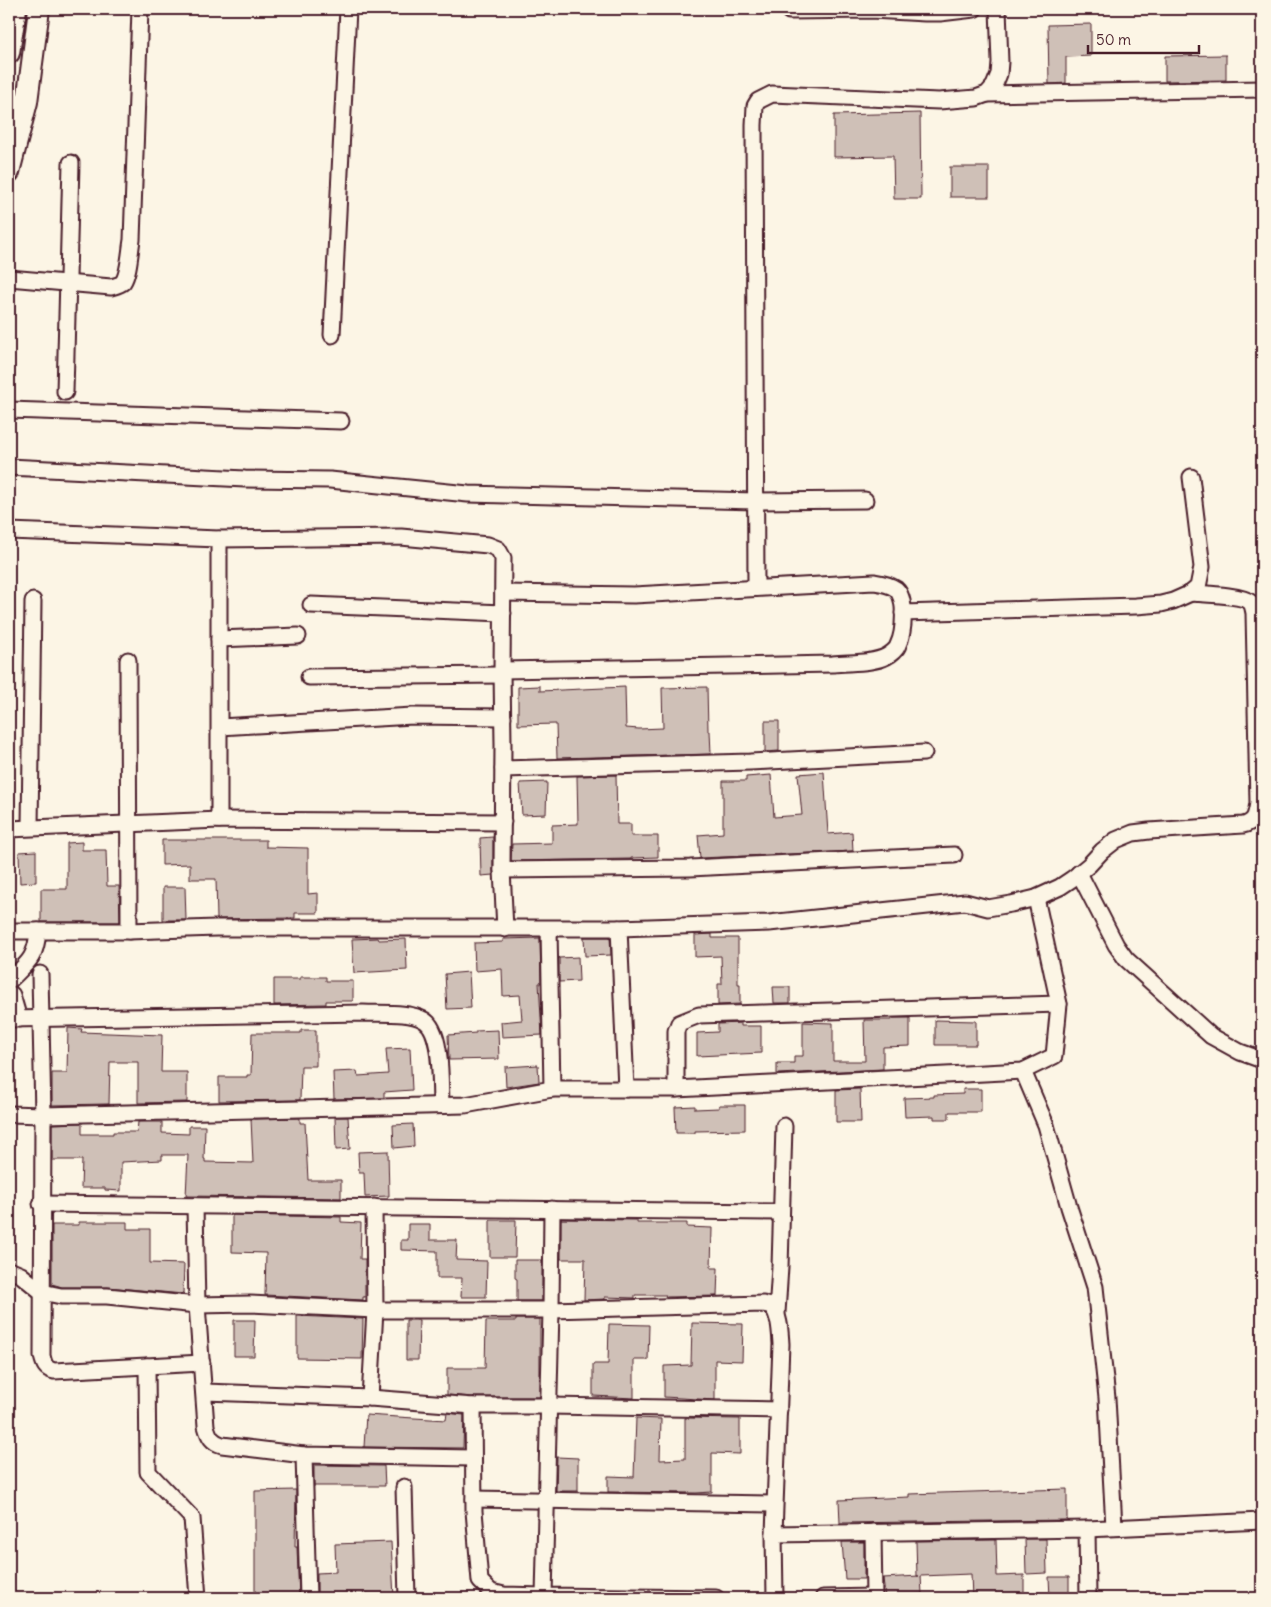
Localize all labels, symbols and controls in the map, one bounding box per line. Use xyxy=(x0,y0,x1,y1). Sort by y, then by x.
scale bar xyxy=(1088,22,1200,54)
text: 50 m xyxy=(1096,30,1131,49)

